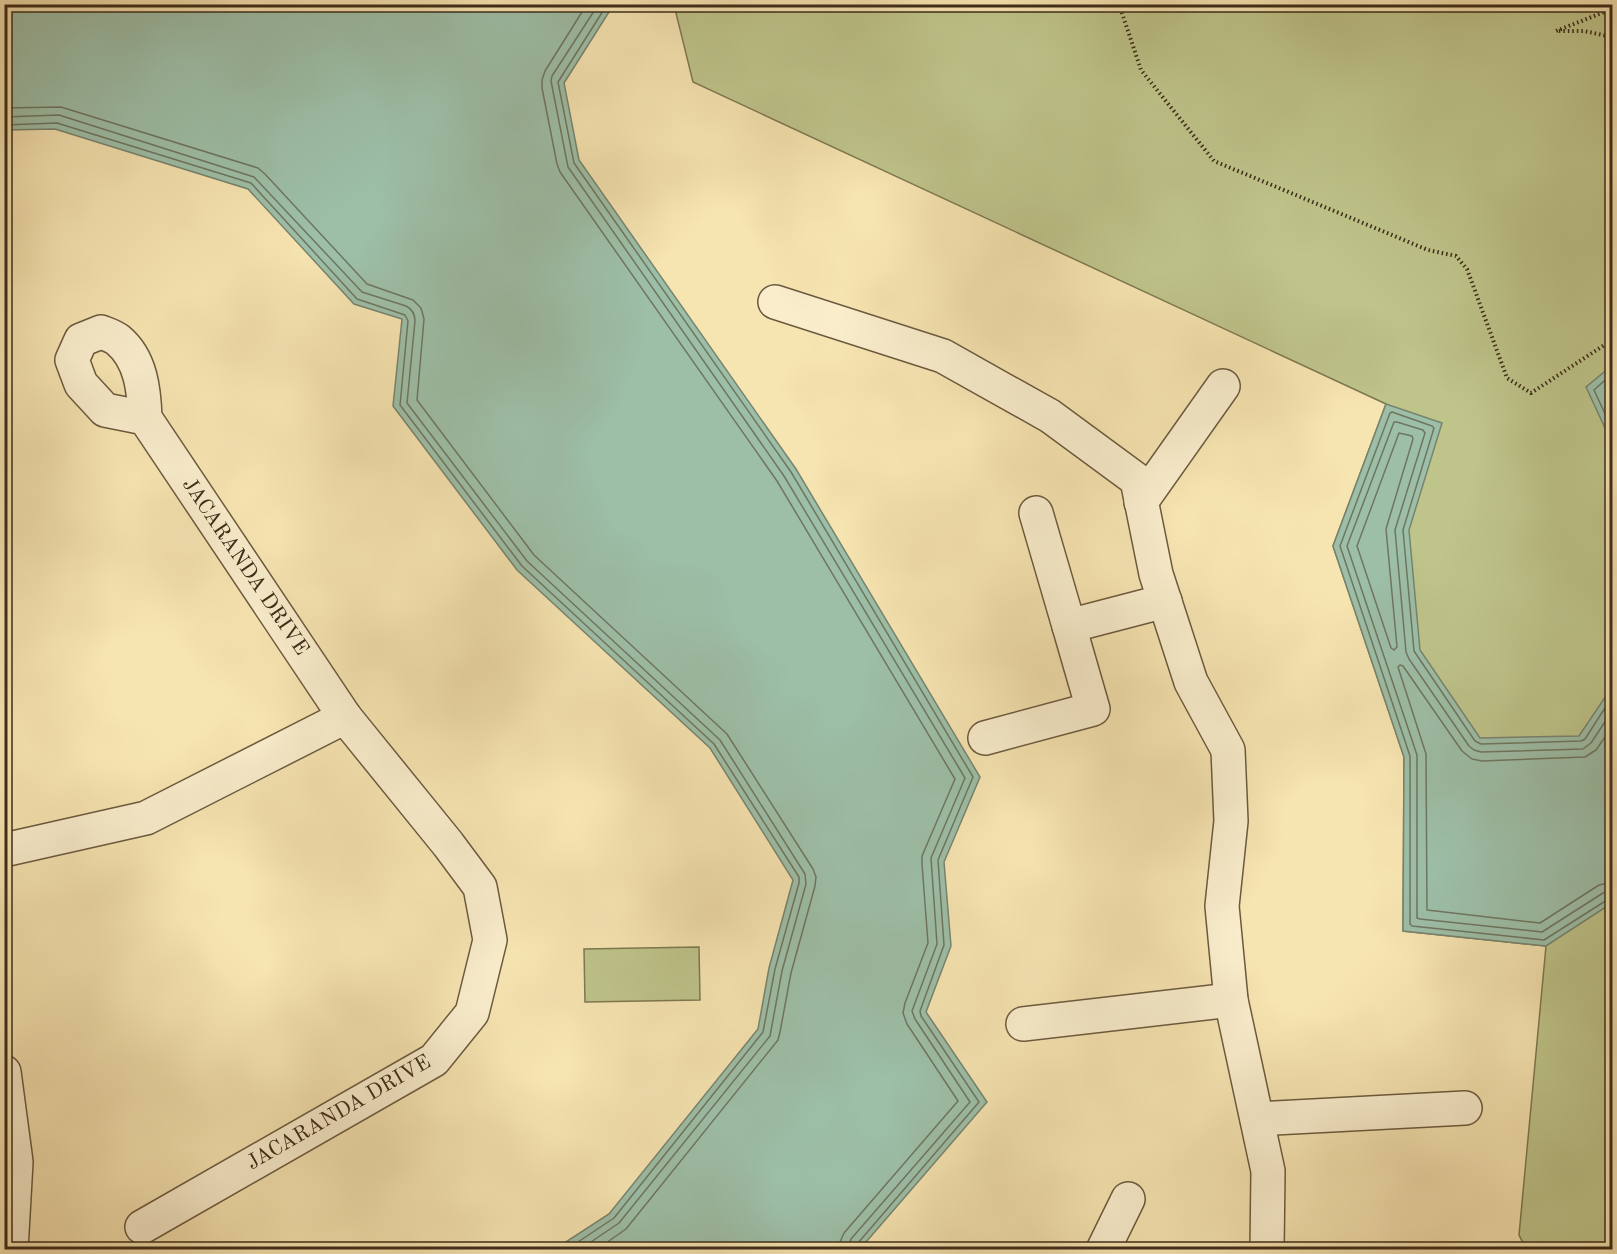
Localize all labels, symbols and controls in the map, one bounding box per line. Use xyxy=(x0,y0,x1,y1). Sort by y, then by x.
street label: JACARANDA DRIVE xyxy=(178,475,312,659)
street label: JACARANDA DRIVE xyxy=(243,1052,435,1174)

